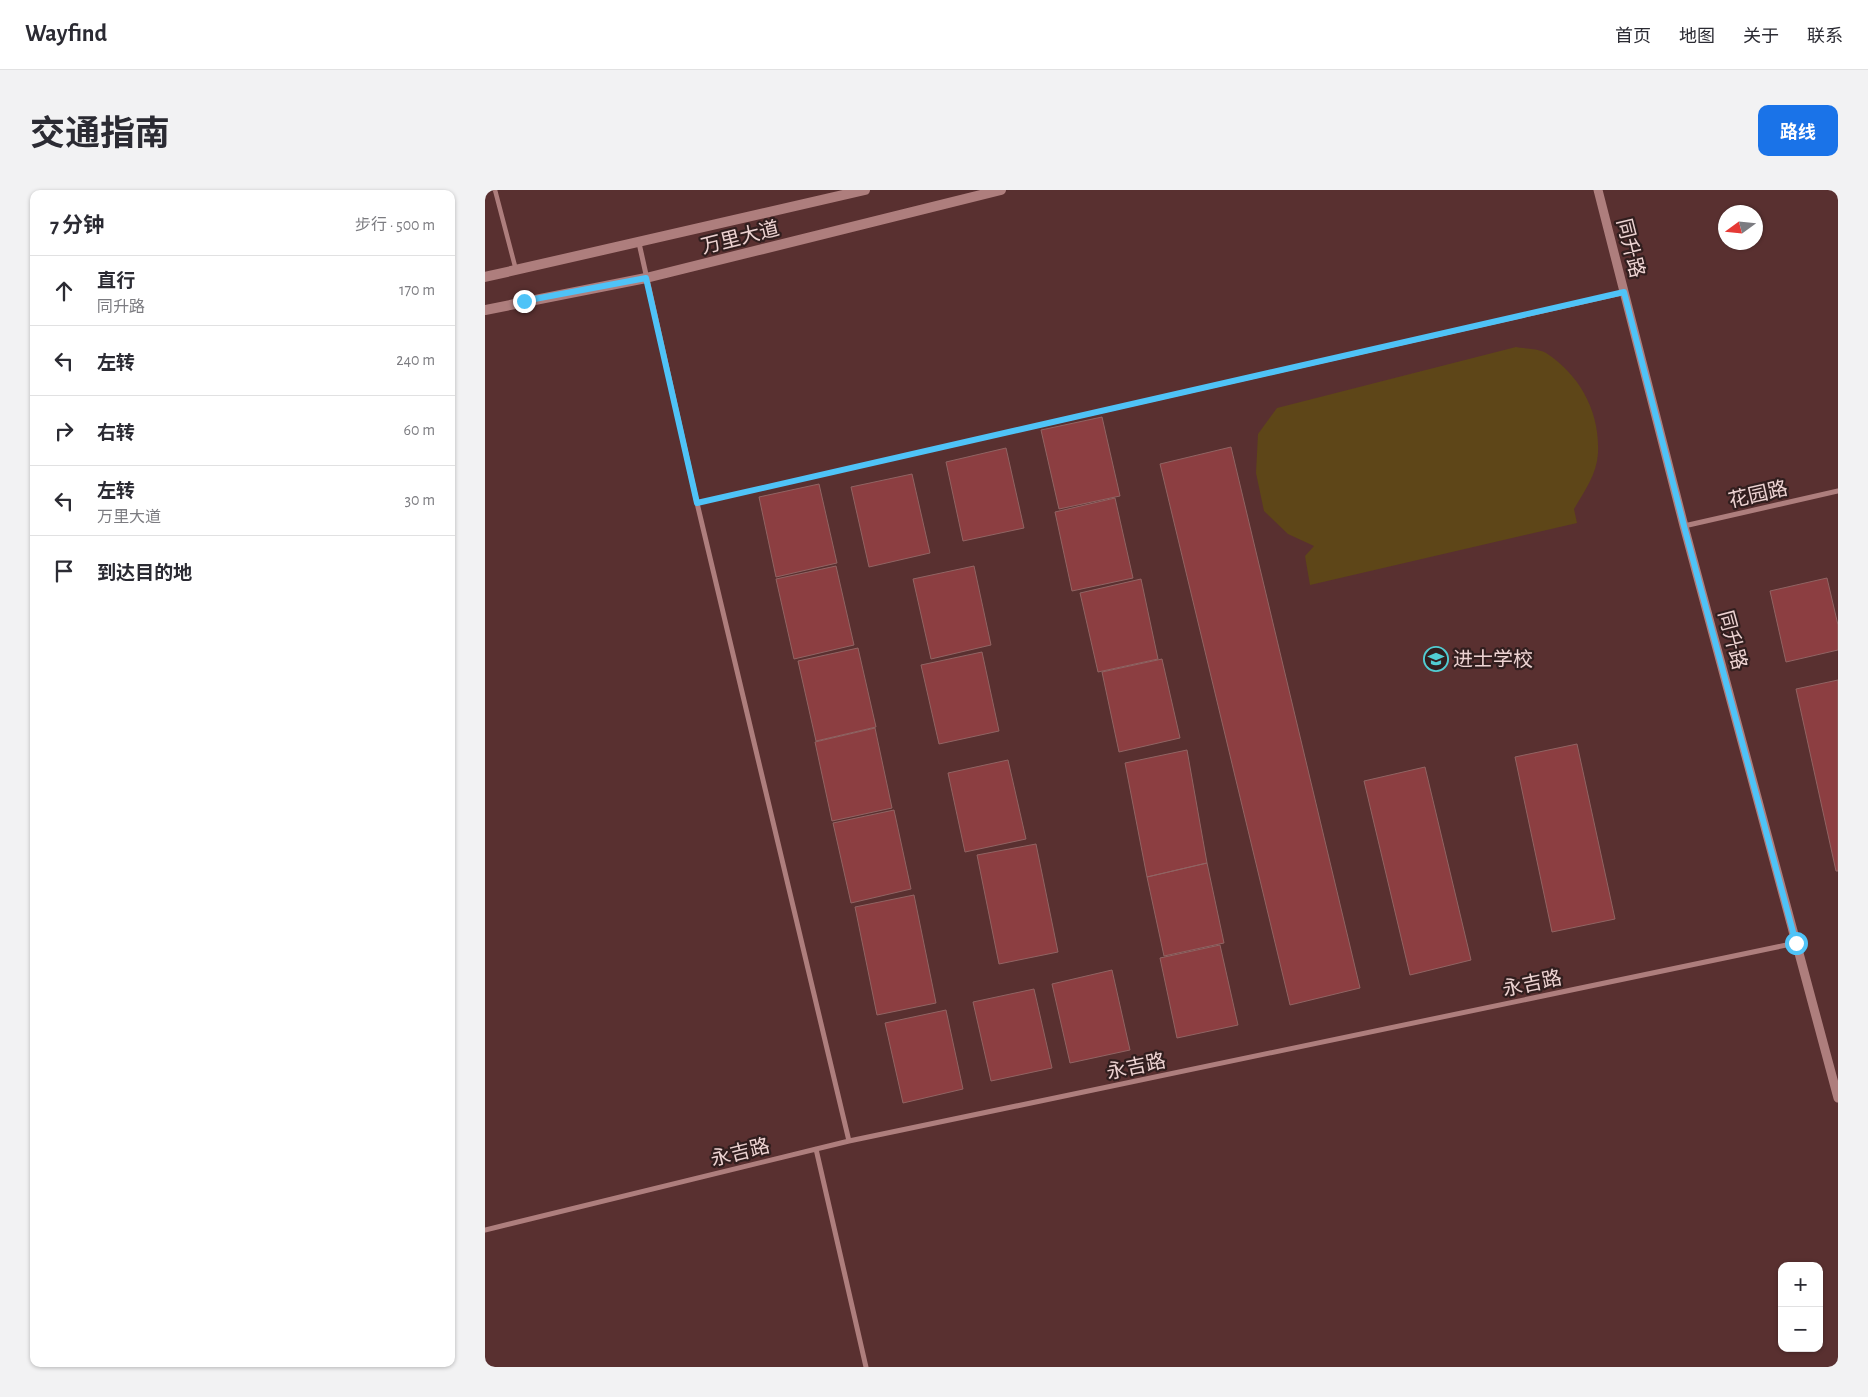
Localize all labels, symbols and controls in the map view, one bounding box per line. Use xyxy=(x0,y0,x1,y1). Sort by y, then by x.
text: Wayfind xyxy=(25,22,107,46)
text: 首页 xyxy=(1615,28,1651,46)
text: 地图 xyxy=(1679,28,1715,46)
text: 关于 xyxy=(1743,28,1779,46)
text: 联系 xyxy=(1807,28,1843,46)
button: 路线 xyxy=(1758,105,1838,156)
text: 交通指南 xyxy=(30,117,170,152)
north arrow xyxy=(1718,205,1763,250)
text: 7 分钟 xyxy=(50,215,104,236)
street label: 同升路 xyxy=(1613,216,1648,280)
text: 步行 · 500 m xyxy=(355,217,435,233)
street label: 万里大道 xyxy=(699,218,781,257)
text: 直行 xyxy=(97,272,135,291)
icon: ahead xyxy=(50,277,78,305)
text: 170 m xyxy=(399,282,435,298)
route end xyxy=(513,290,536,313)
text: 同升路 xyxy=(97,299,145,315)
icon: left xyxy=(50,347,78,375)
text: 240 m xyxy=(396,352,435,368)
text: 左转 xyxy=(97,354,135,373)
icon: right xyxy=(50,417,78,445)
text: 60 m xyxy=(404,422,435,438)
text: 右转 xyxy=(97,424,135,443)
street label: 花园路 xyxy=(1727,478,1790,511)
text: 左转 xyxy=(97,482,135,501)
icon: left xyxy=(50,487,78,515)
text: 30 m xyxy=(405,492,435,508)
text: 万里大道 xyxy=(97,509,161,525)
icon: arrive xyxy=(50,557,78,585)
text: 到达目的地 xyxy=(97,564,192,583)
street label: 同升路 xyxy=(1715,608,1750,672)
school or university icon: 进士学校 xyxy=(1423,646,1449,672)
place label: 进士学校 xyxy=(1453,649,1533,670)
route start xyxy=(1785,932,1808,955)
street label: 永吉路 xyxy=(1501,967,1564,1000)
street label: 永吉路 xyxy=(1105,1050,1168,1083)
street label: 永吉路 xyxy=(708,1135,772,1170)
map controls xyxy=(1778,1262,1823,1352)
button: + xyxy=(1778,1262,1823,1307)
button: − xyxy=(1778,1307,1823,1352)

